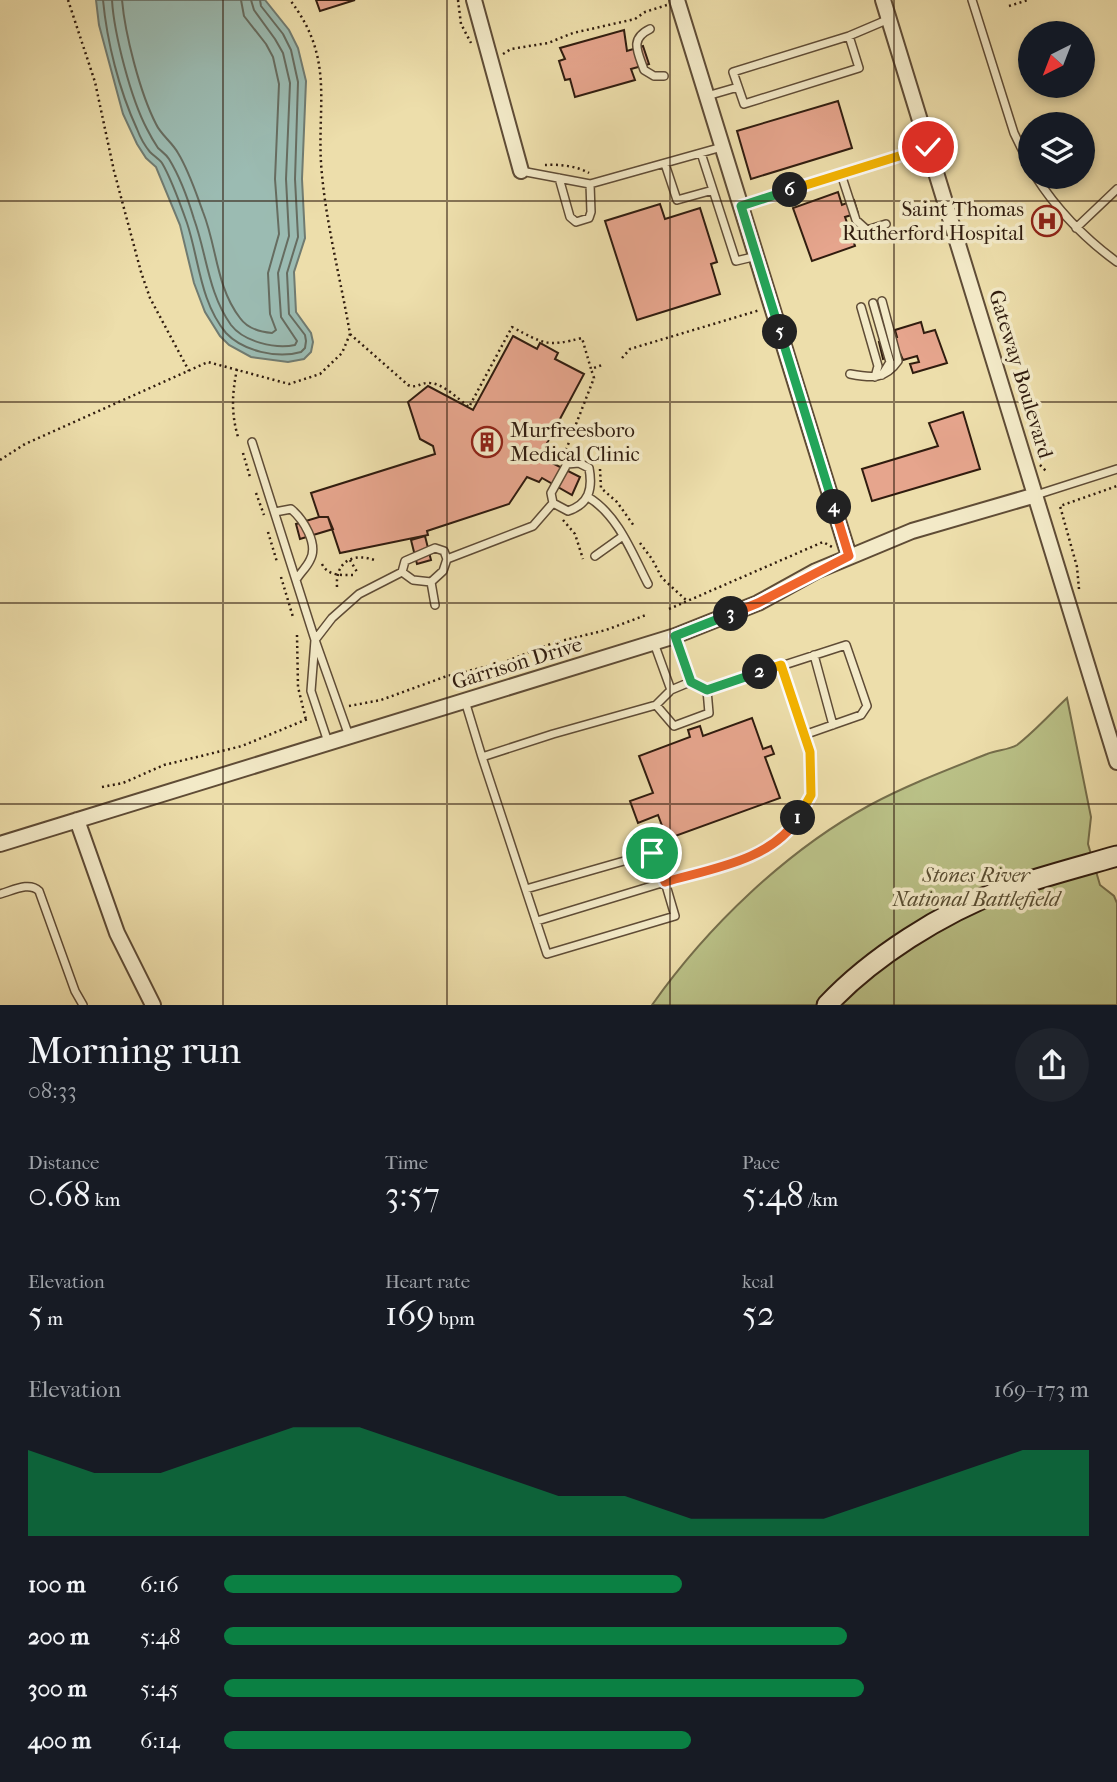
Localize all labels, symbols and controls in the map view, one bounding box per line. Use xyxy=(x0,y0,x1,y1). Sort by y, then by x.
north arrow xyxy=(1018,21,1096,98)
map controls xyxy=(1018,21,1095,189)
button: layers xyxy=(1018,112,1095,189)
pin xyxy=(898,117,958,177)
icon: check xyxy=(909,128,947,166)
pin: 6 xyxy=(772,172,808,208)
text: 6 xyxy=(784,178,795,200)
place label: Saint Thomas Rutherford Hospital xyxy=(842,197,1024,245)
hospital icon: Saint Thomas Rutherford Hospital xyxy=(1030,204,1064,238)
street label: Gateway Boulevard xyxy=(984,287,1058,462)
pin: 5 xyxy=(762,314,798,350)
text: 5 xyxy=(775,320,784,342)
place label: Murfreesboro Medical Clinic xyxy=(510,418,640,466)
building icon: Murfreesboro Medical Clinic xyxy=(470,425,504,459)
pin: 4 xyxy=(816,490,852,524)
text: 4 xyxy=(828,495,839,517)
pin: 3 xyxy=(714,596,748,632)
text: 3 xyxy=(727,602,734,624)
street label: Garrison Drive xyxy=(449,632,585,694)
pin: 2 xyxy=(742,654,778,690)
text: 2 xyxy=(755,660,764,682)
pin: 1 xyxy=(780,800,816,836)
text: 1 xyxy=(794,806,801,828)
pin xyxy=(622,823,682,883)
icon: arrive xyxy=(633,834,671,872)
park label: Stones River National Battlefield xyxy=(891,863,1062,911)
text: Morning run xyxy=(28,1028,241,1073)
button: share xyxy=(1015,1028,1089,1102)
text: 08:33 xyxy=(28,1077,77,1104)
text: Distance xyxy=(28,1152,99,1174)
text: Time xyxy=(385,1152,428,1174)
text: Pace xyxy=(742,1152,780,1174)
text: 0.68 xyxy=(28,1174,91,1215)
text: 3:57 xyxy=(385,1174,440,1215)
text: 5:48 xyxy=(742,1174,804,1215)
text: km xyxy=(91,1189,120,1211)
text: /km xyxy=(804,1189,838,1211)
text: Elevation xyxy=(28,1271,105,1293)
text: Heart rate xyxy=(385,1271,470,1293)
text: kcal xyxy=(742,1271,774,1293)
text: 5 xyxy=(28,1293,43,1334)
text: 169 xyxy=(385,1293,435,1334)
text: 52 xyxy=(742,1293,775,1334)
text: m xyxy=(43,1308,63,1330)
text: bpm xyxy=(435,1308,475,1330)
text: Elevation xyxy=(28,1376,121,1403)
text: 169–173 m xyxy=(994,1376,1089,1403)
text: 100 m xyxy=(28,1571,86,1598)
text: 6:16 xyxy=(140,1571,179,1598)
text: 200 m xyxy=(28,1623,89,1650)
text: 5:48 xyxy=(140,1623,181,1650)
text: 300 m xyxy=(28,1675,87,1702)
text: 5:45 xyxy=(140,1675,178,1702)
text: 400 m xyxy=(28,1727,91,1754)
text: 6:14 xyxy=(140,1727,180,1754)

